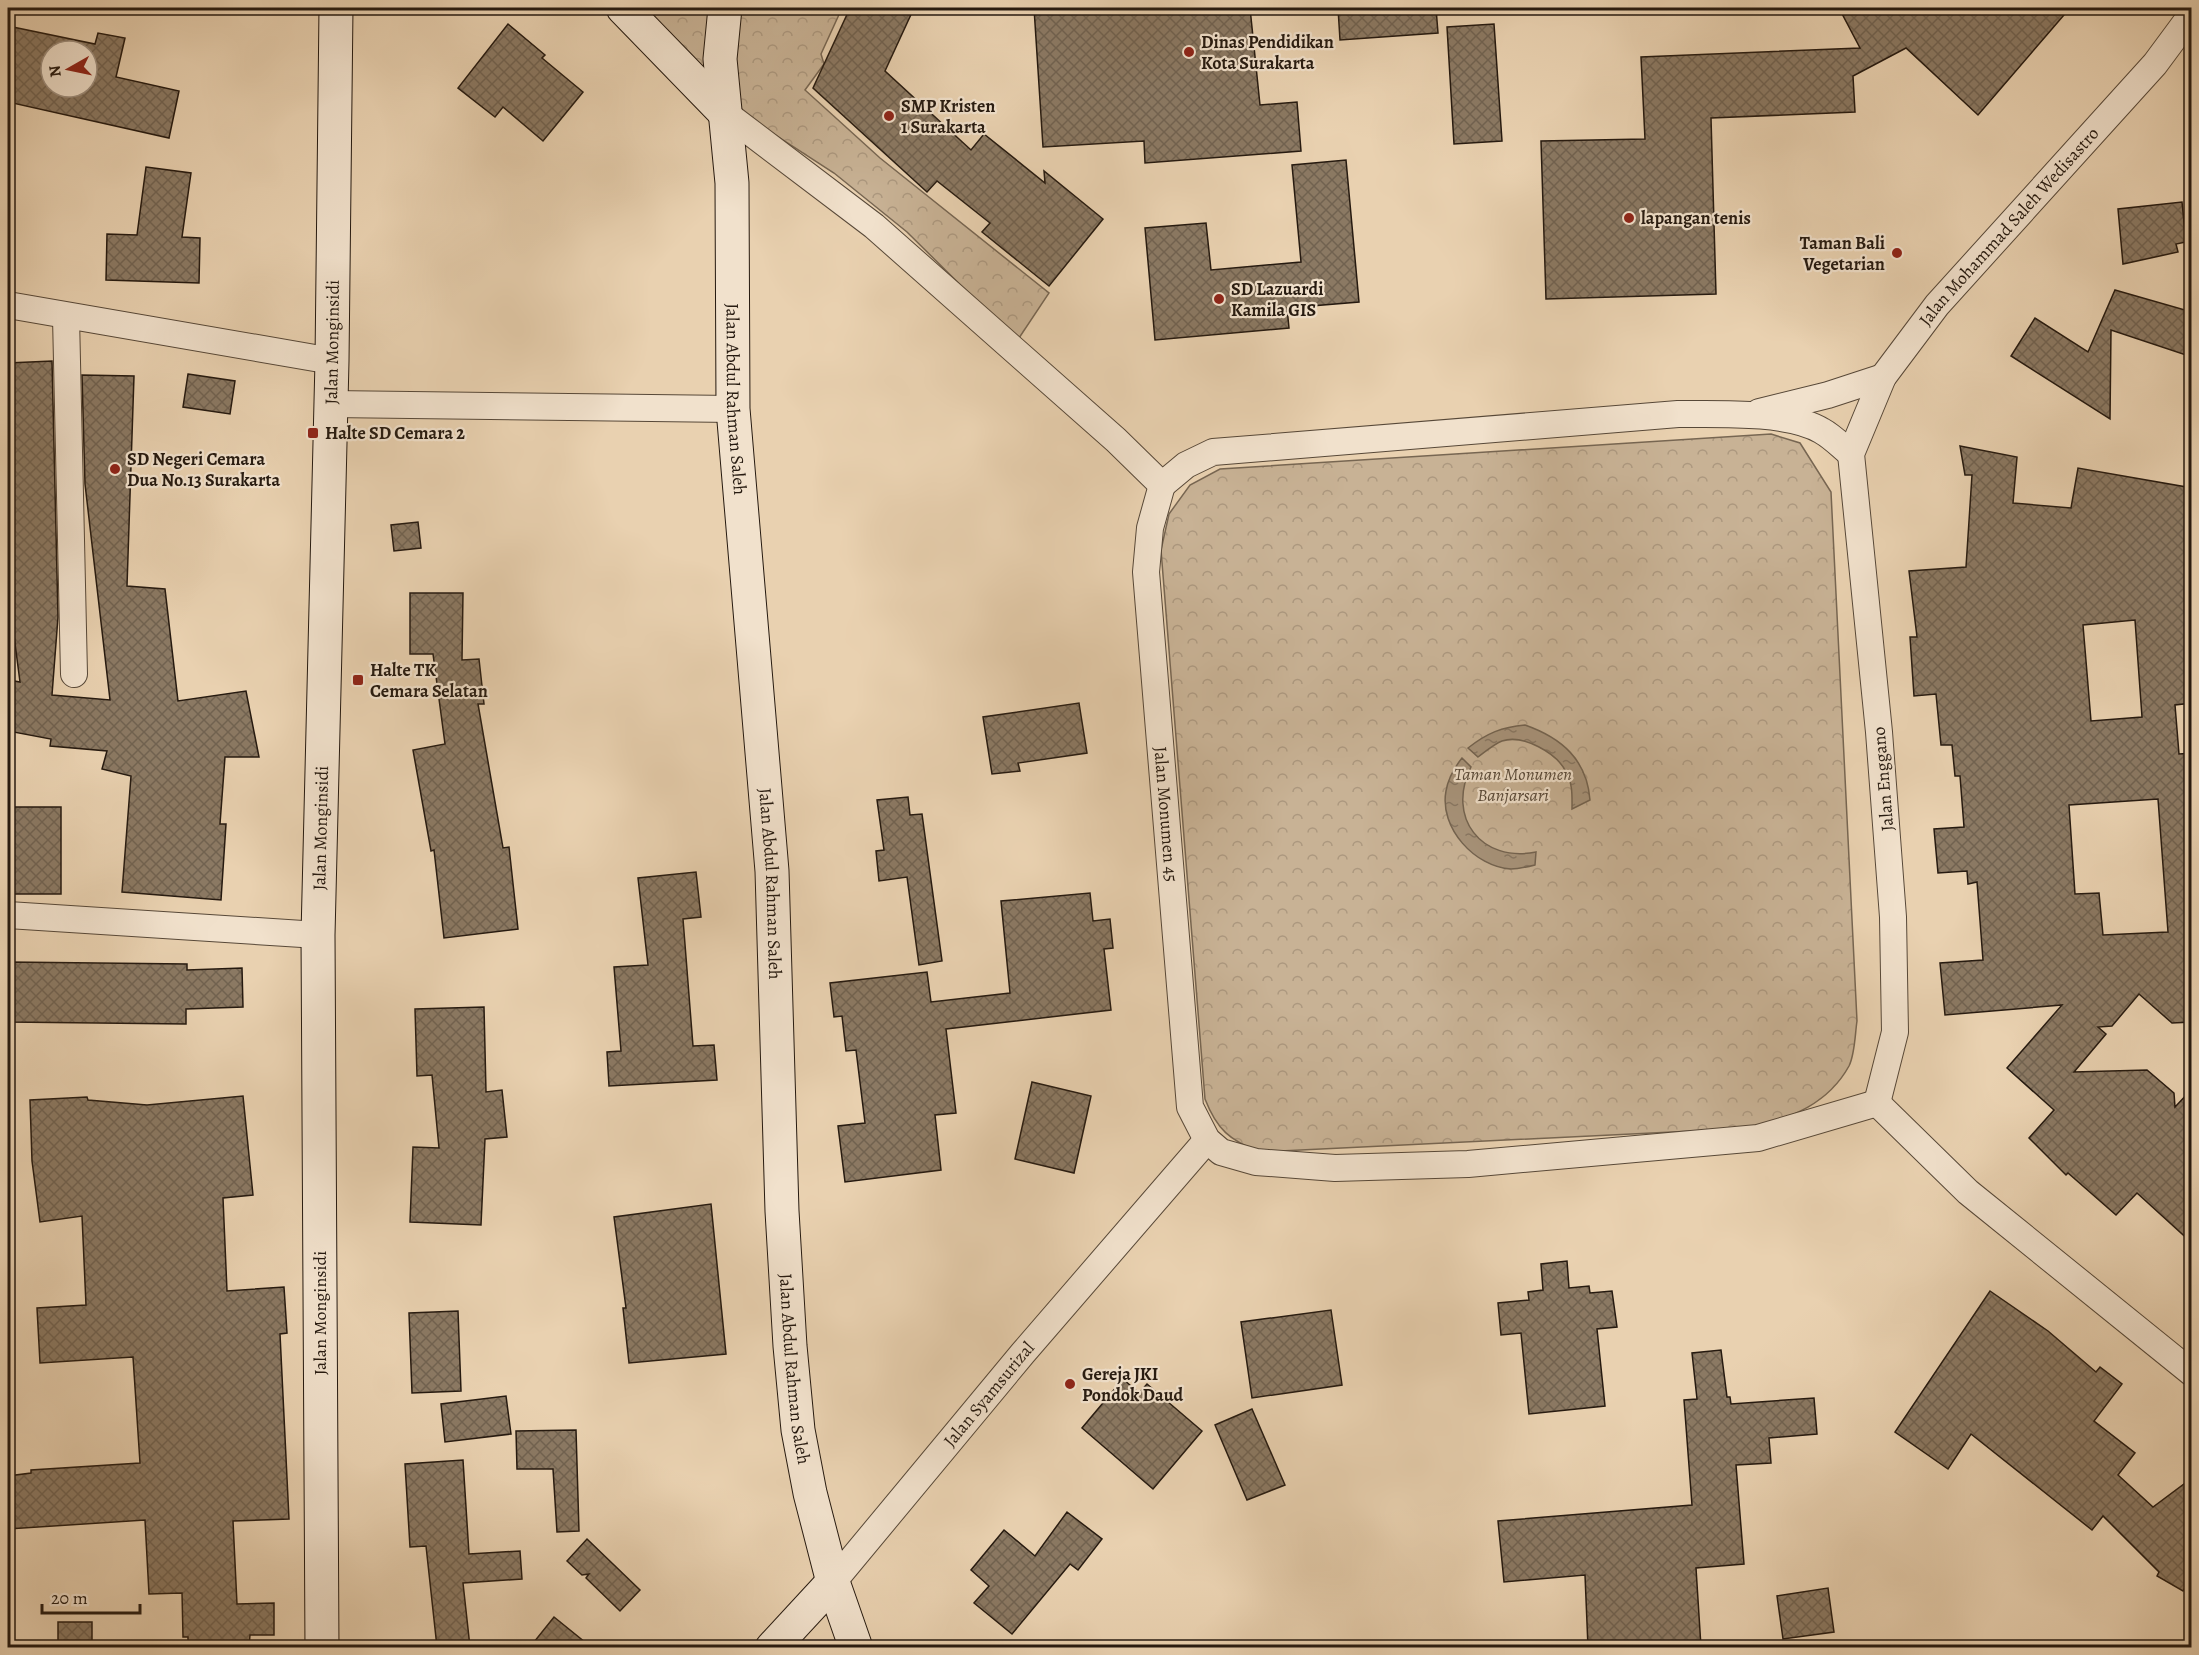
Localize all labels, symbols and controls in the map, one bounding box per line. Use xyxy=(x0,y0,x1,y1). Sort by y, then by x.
place label: Dinas Pendidikan Kota Surakarta xyxy=(1201,30,1334,75)
north arrow xyxy=(39,39,99,99)
marker: Dinas Pendidikan Kota Surakarta xyxy=(1182,45,1196,59)
text: N xyxy=(43,63,67,79)
place label: SMP Kristen 1 Surakarta xyxy=(901,94,996,139)
marker: SMP Kristen 1 Surakarta xyxy=(882,109,896,123)
street label: Jalan Mohammad Saleh Wedisastro xyxy=(1913,122,2104,331)
place label: lapangan tenis xyxy=(1641,206,1751,230)
marker: lapangan tenis xyxy=(1622,211,1636,225)
place label: Taman Bali Vegetarian xyxy=(1800,231,1885,276)
marker: Taman Bali Vegetarian xyxy=(1890,246,1904,260)
place label: SD Lazuardi Kamila GIS xyxy=(1231,277,1323,322)
street label: Jalan Monginsidi xyxy=(319,280,345,405)
marker: SD Lazuardi Kamila GIS xyxy=(1212,292,1226,306)
street label: Jalan Abdul Rahman Saleh xyxy=(721,303,752,496)
place label: Halte SD Cemara 2 xyxy=(325,421,465,445)
marker: Halte SD Cemara 2 xyxy=(306,426,320,440)
place label: SD Negeri Cemara Dua No.13 Surakarta xyxy=(127,447,280,492)
marker: SD Negeri Cemara Dua No.13 Surakarta xyxy=(108,462,122,476)
place label: Halte TK Cemara Selatan xyxy=(370,658,488,703)
marker: Halte TK Cemara Selatan xyxy=(351,673,365,687)
street label: Jalan Enggano xyxy=(1866,726,1900,832)
street label: Jalan Monumen 45 xyxy=(1148,746,1183,883)
park label: Taman Monumen Banjarsari xyxy=(1454,762,1572,807)
street label: Jalan Monginsidi xyxy=(307,765,334,891)
street label: Jalan Abdul Rahman Saleh xyxy=(753,787,787,980)
street label: Jalan Monginsidi xyxy=(308,1251,332,1375)
street label: Jalan Abdul Rahman Saleh xyxy=(774,1273,816,1467)
street label: Jalan Syamsurizal xyxy=(938,1336,1040,1452)
place label: Gereja JKI Pondok Daud xyxy=(1082,1362,1183,1407)
marker: Gereja JKI Pondok Daud xyxy=(1063,1377,1077,1391)
scale bar xyxy=(42,1577,140,1615)
text: 20 m xyxy=(51,1586,88,1610)

